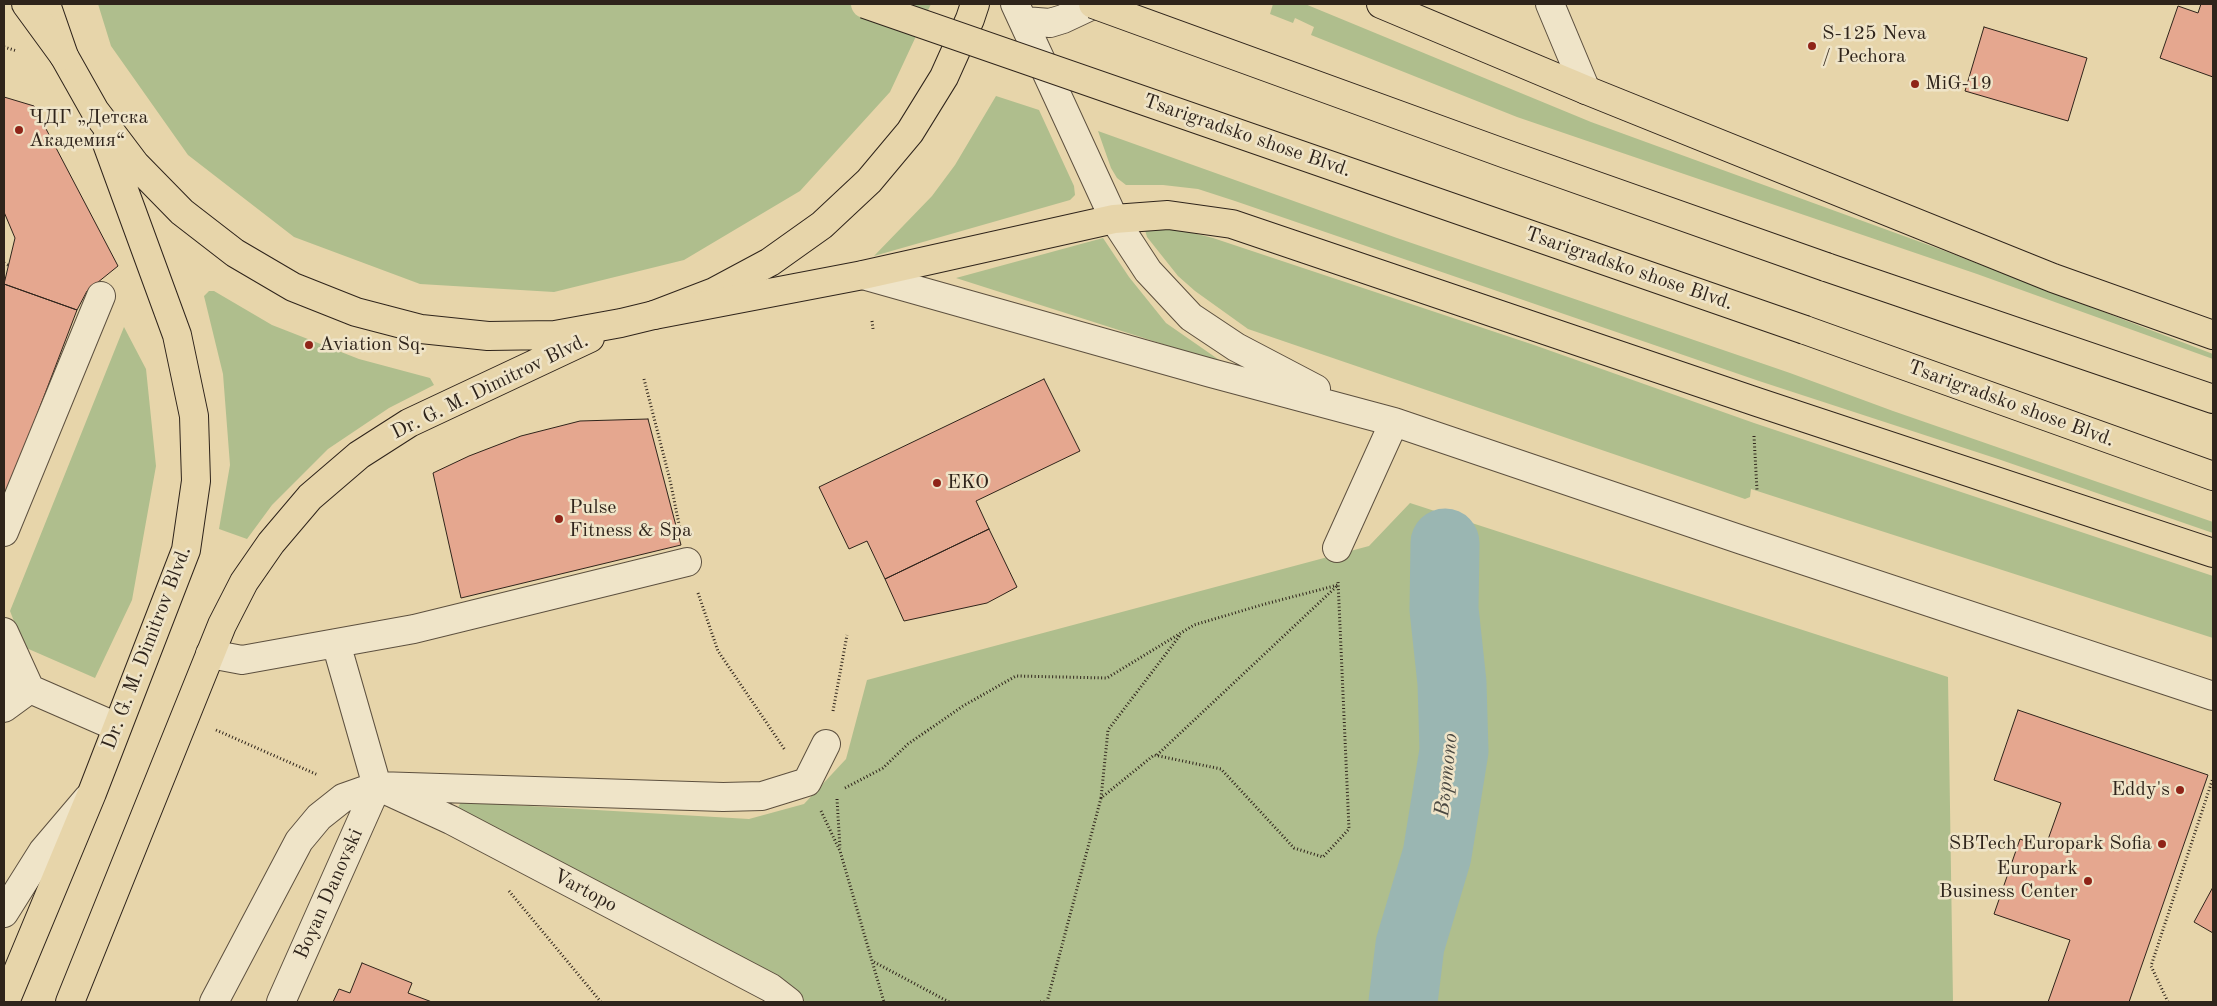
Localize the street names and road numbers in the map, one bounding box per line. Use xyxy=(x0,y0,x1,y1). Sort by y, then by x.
street label: Tsarigradsko shose Blvd. xyxy=(1140,89,1354,183)
street label: Tsarigradsko shose Blvd. xyxy=(1522,222,1736,316)
street label: Dr. G. M. Dimitrov Blvd. xyxy=(388,329,592,445)
street label: Tsarigradsko shose Blvd. xyxy=(1904,355,2118,453)
street label: Dr. G. M. Dimitrov Blvd. xyxy=(97,543,197,753)
street label: Boyan Danovski xyxy=(289,825,369,963)
street label: Vartopo xyxy=(549,864,621,918)

